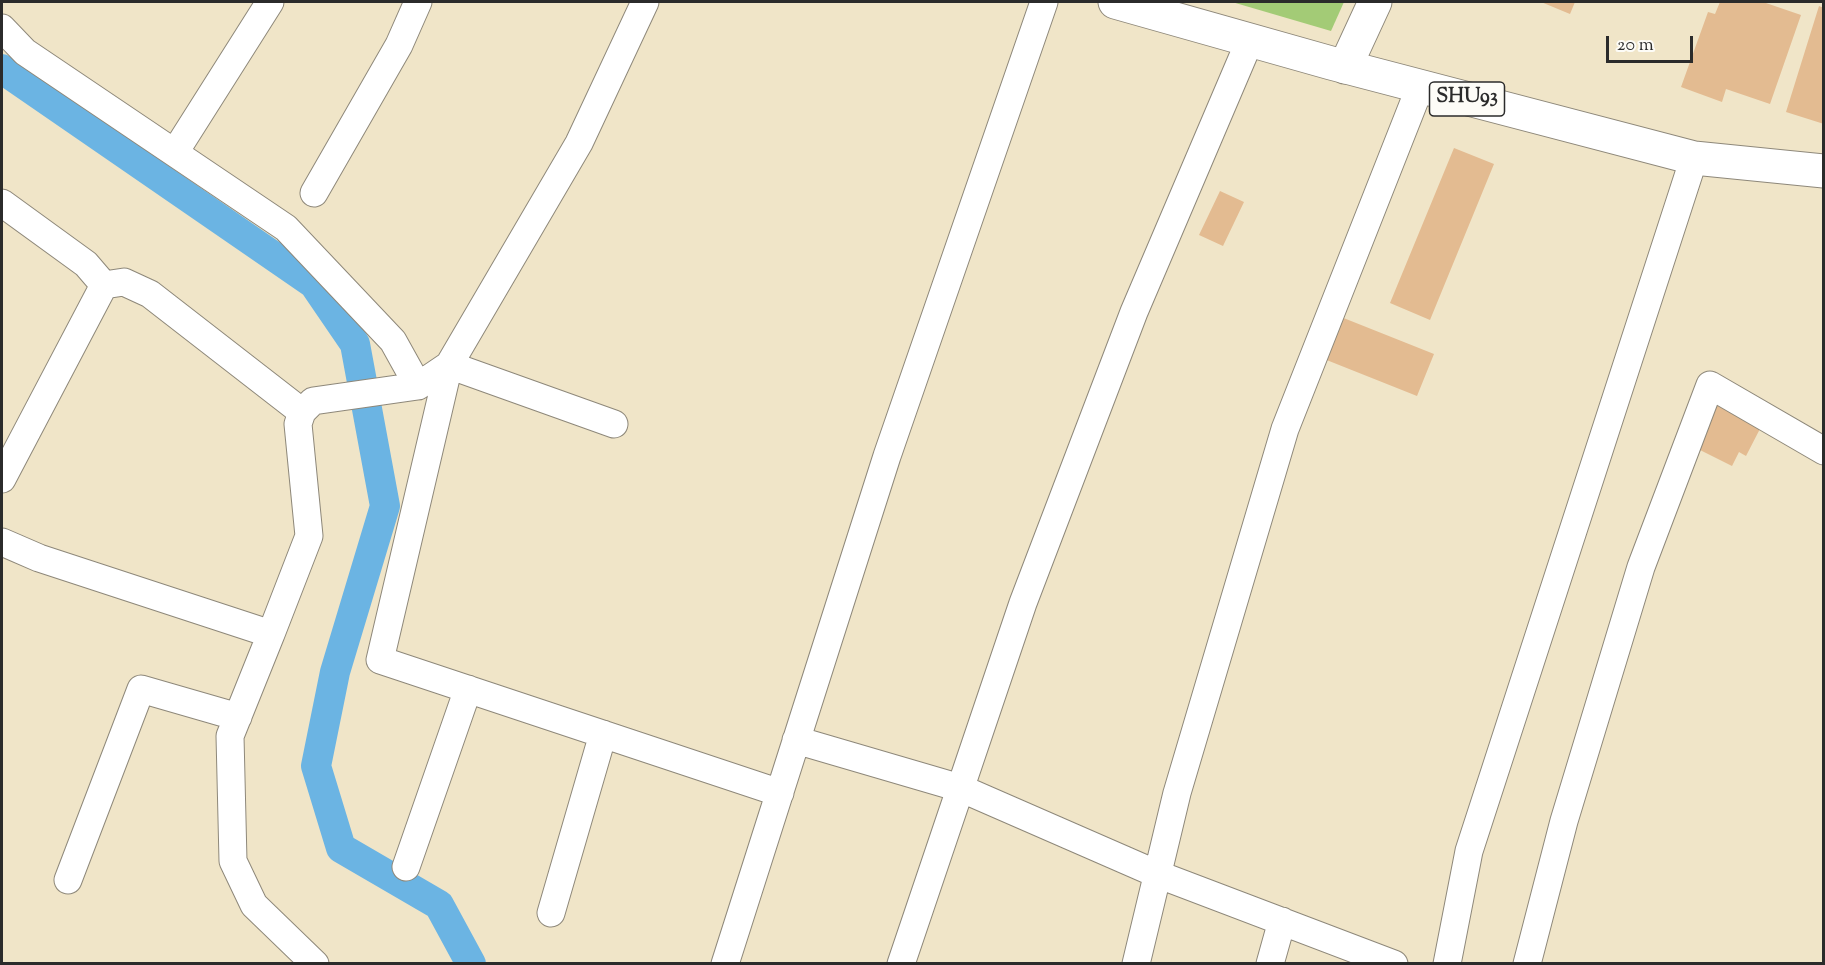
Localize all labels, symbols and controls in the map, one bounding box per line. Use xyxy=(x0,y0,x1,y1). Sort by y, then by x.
scale bar xyxy=(1609,24,1696,62)
text: 20 m xyxy=(1617,33,1654,59)
road number: SHU93 xyxy=(1430,82,1504,116)

